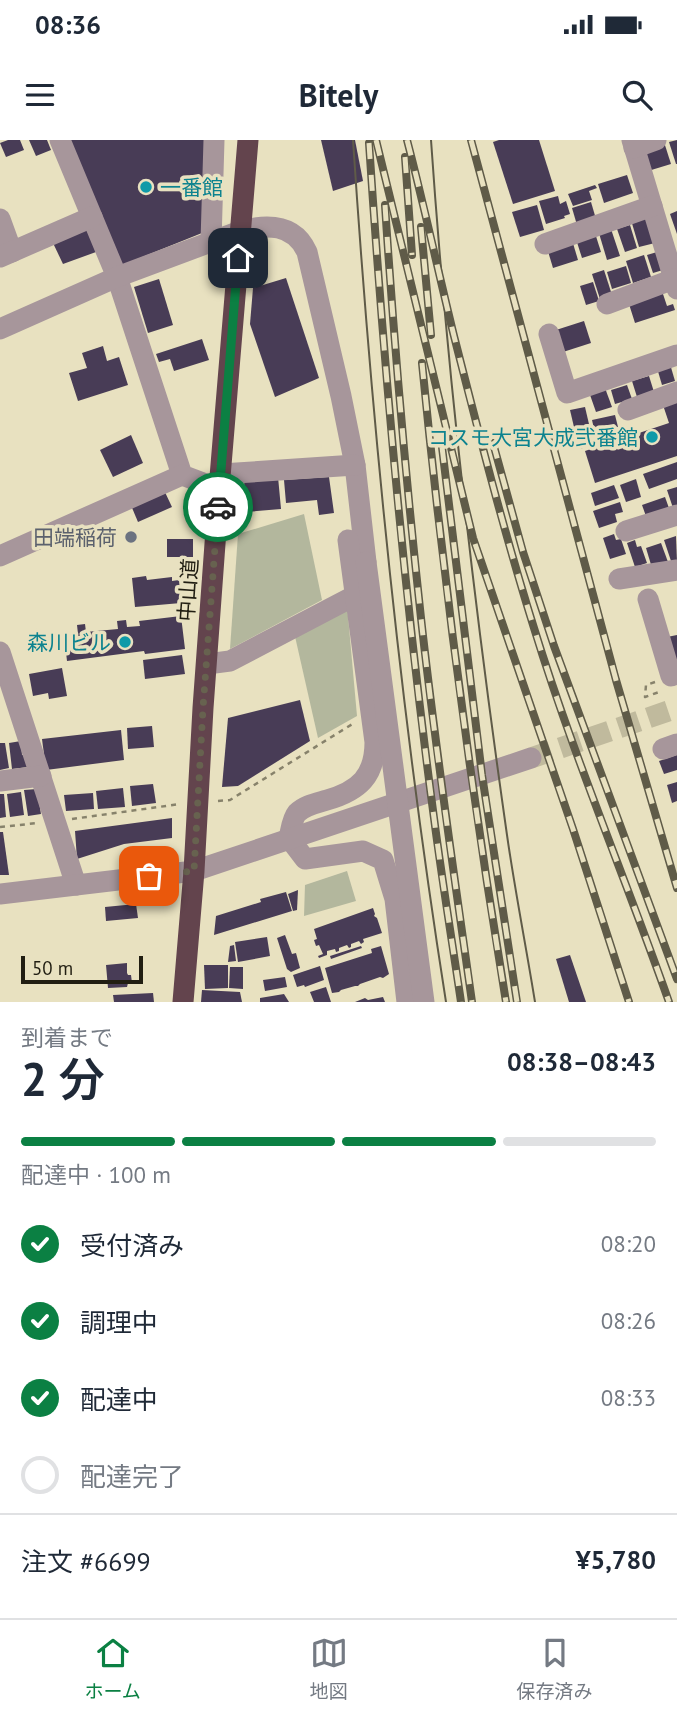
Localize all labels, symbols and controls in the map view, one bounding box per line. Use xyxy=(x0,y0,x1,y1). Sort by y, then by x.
text: 08:36 xyxy=(35,8,101,41)
text: Bitely xyxy=(299,74,378,116)
icon: menu xyxy=(21,76,59,114)
icon: search xyxy=(618,76,656,114)
place label: 一番館 xyxy=(160,174,223,201)
marker: 一番館 xyxy=(138,179,154,195)
pin xyxy=(208,228,268,288)
icon: home xyxy=(219,239,257,277)
place label: コスモ大宮大成弐番館 xyxy=(428,424,638,451)
marker: コスモ大宮大成弐番館 xyxy=(644,429,660,445)
courier xyxy=(183,472,253,542)
icon: car xyxy=(199,488,237,526)
place label: 田端稲荷 xyxy=(33,524,117,551)
marker: 田端稲荷 xyxy=(123,529,139,545)
street label: 中山道 xyxy=(172,558,204,622)
place label: 森川ビル xyxy=(27,629,111,656)
marker: 森川ビル xyxy=(117,634,133,650)
pin xyxy=(119,846,179,906)
icon: bag xyxy=(130,857,168,895)
scale bar xyxy=(21,953,144,985)
text: 50 m xyxy=(32,956,73,980)
text: 到着まで xyxy=(21,1023,113,1052)
text: 08:38–08:43 xyxy=(507,1045,656,1078)
text: 2 分 xyxy=(21,1049,105,1109)
text: 配達中 · 100 m xyxy=(21,1160,171,1189)
icon: check xyxy=(21,1225,59,1263)
text: 受付済み xyxy=(80,1229,184,1262)
text: 08:20 xyxy=(601,1229,656,1258)
icon: check xyxy=(21,1302,59,1340)
text: 調理中 xyxy=(80,1306,158,1339)
text: 08:26 xyxy=(601,1306,656,1335)
icon: check xyxy=(21,1379,59,1417)
text: 配達中 xyxy=(80,1383,158,1416)
text: 08:33 xyxy=(601,1383,656,1412)
text: 配達完了 xyxy=(80,1460,184,1493)
text: ¥5,780 xyxy=(576,1543,656,1576)
text: 注文 #6699 xyxy=(21,1545,151,1578)
tab: ホーム xyxy=(84,1634,141,1703)
tab: 地図 xyxy=(310,1634,348,1703)
tab: 保存済み xyxy=(517,1634,593,1703)

